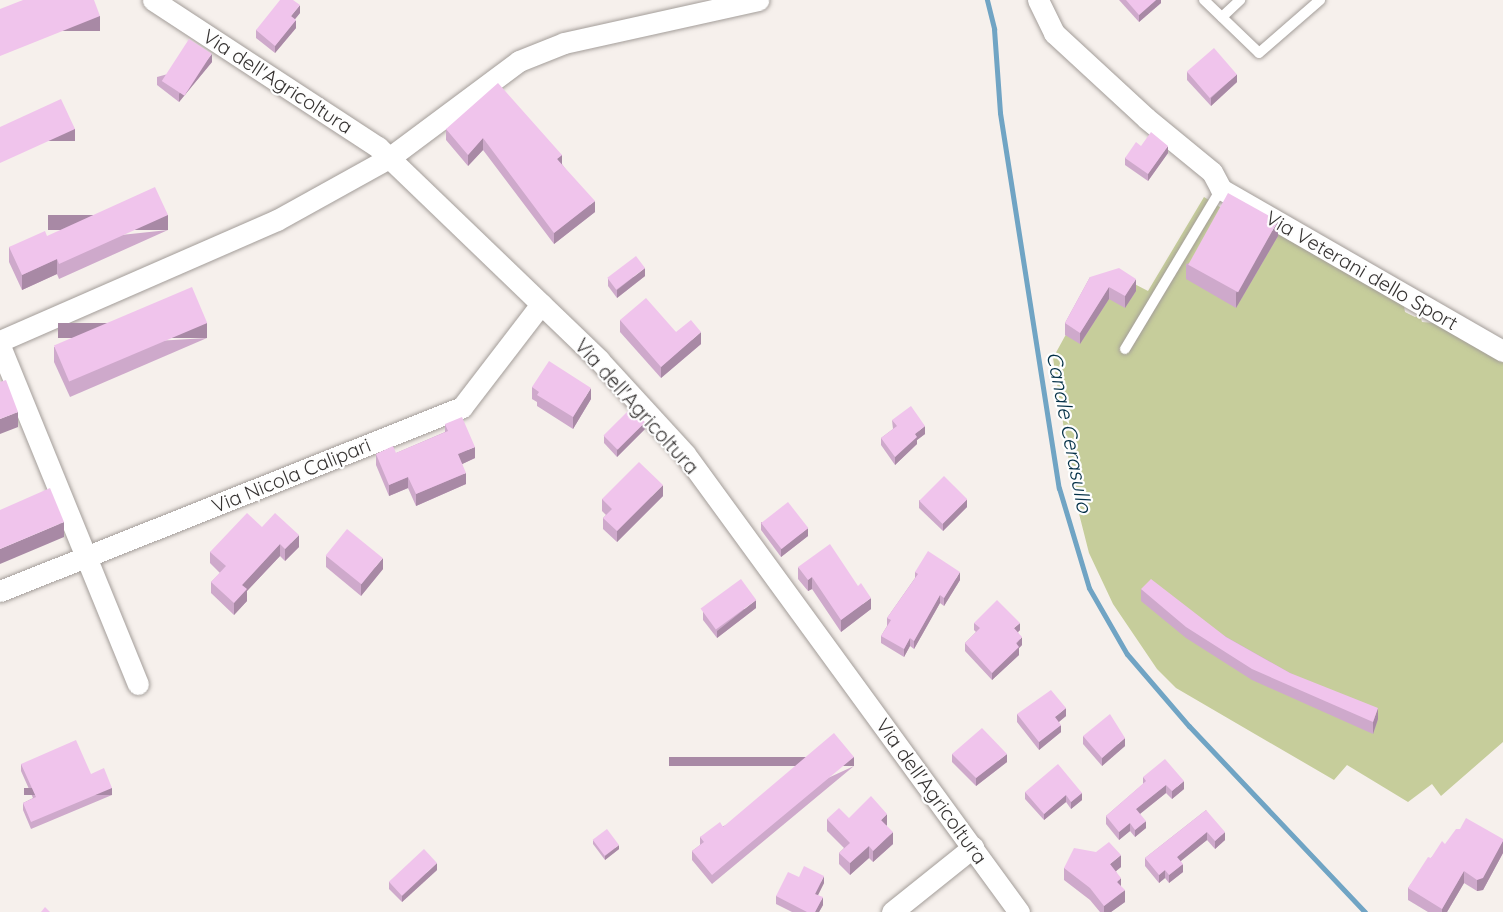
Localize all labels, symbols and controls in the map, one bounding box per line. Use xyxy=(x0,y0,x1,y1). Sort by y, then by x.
street label: Via dell'Agricoltura xyxy=(199,24,357,138)
street label: Via Veterani dello Sport xyxy=(1262,205,1462,335)
street label: Via dell'Agricoltura xyxy=(570,333,704,479)
water label: Canale Cerasullo xyxy=(1042,349,1098,515)
street label: Via Nicola Calipari xyxy=(208,432,374,518)
street label: Via dell'Agricoltura xyxy=(871,714,993,868)

